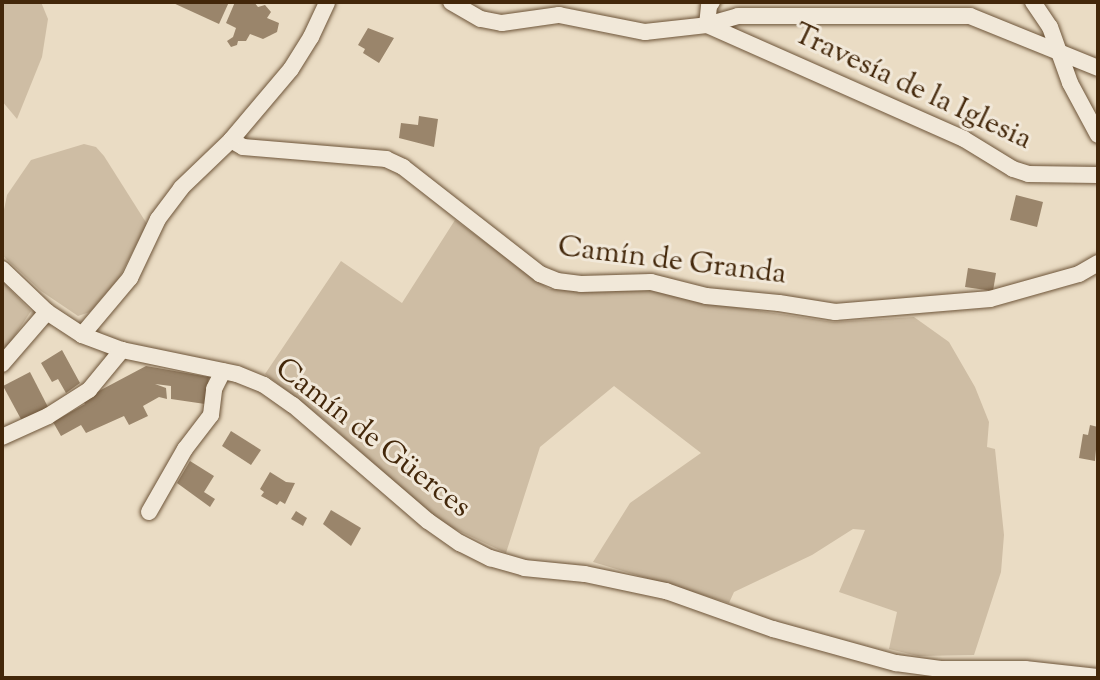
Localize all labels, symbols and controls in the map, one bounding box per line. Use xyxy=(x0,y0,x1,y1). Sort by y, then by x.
street label: Travesía de la Iglesia xyxy=(787,17,1037,159)
street label: Camín de Granda xyxy=(556,230,788,294)
street label: Camín de Güerces xyxy=(267,351,477,527)

